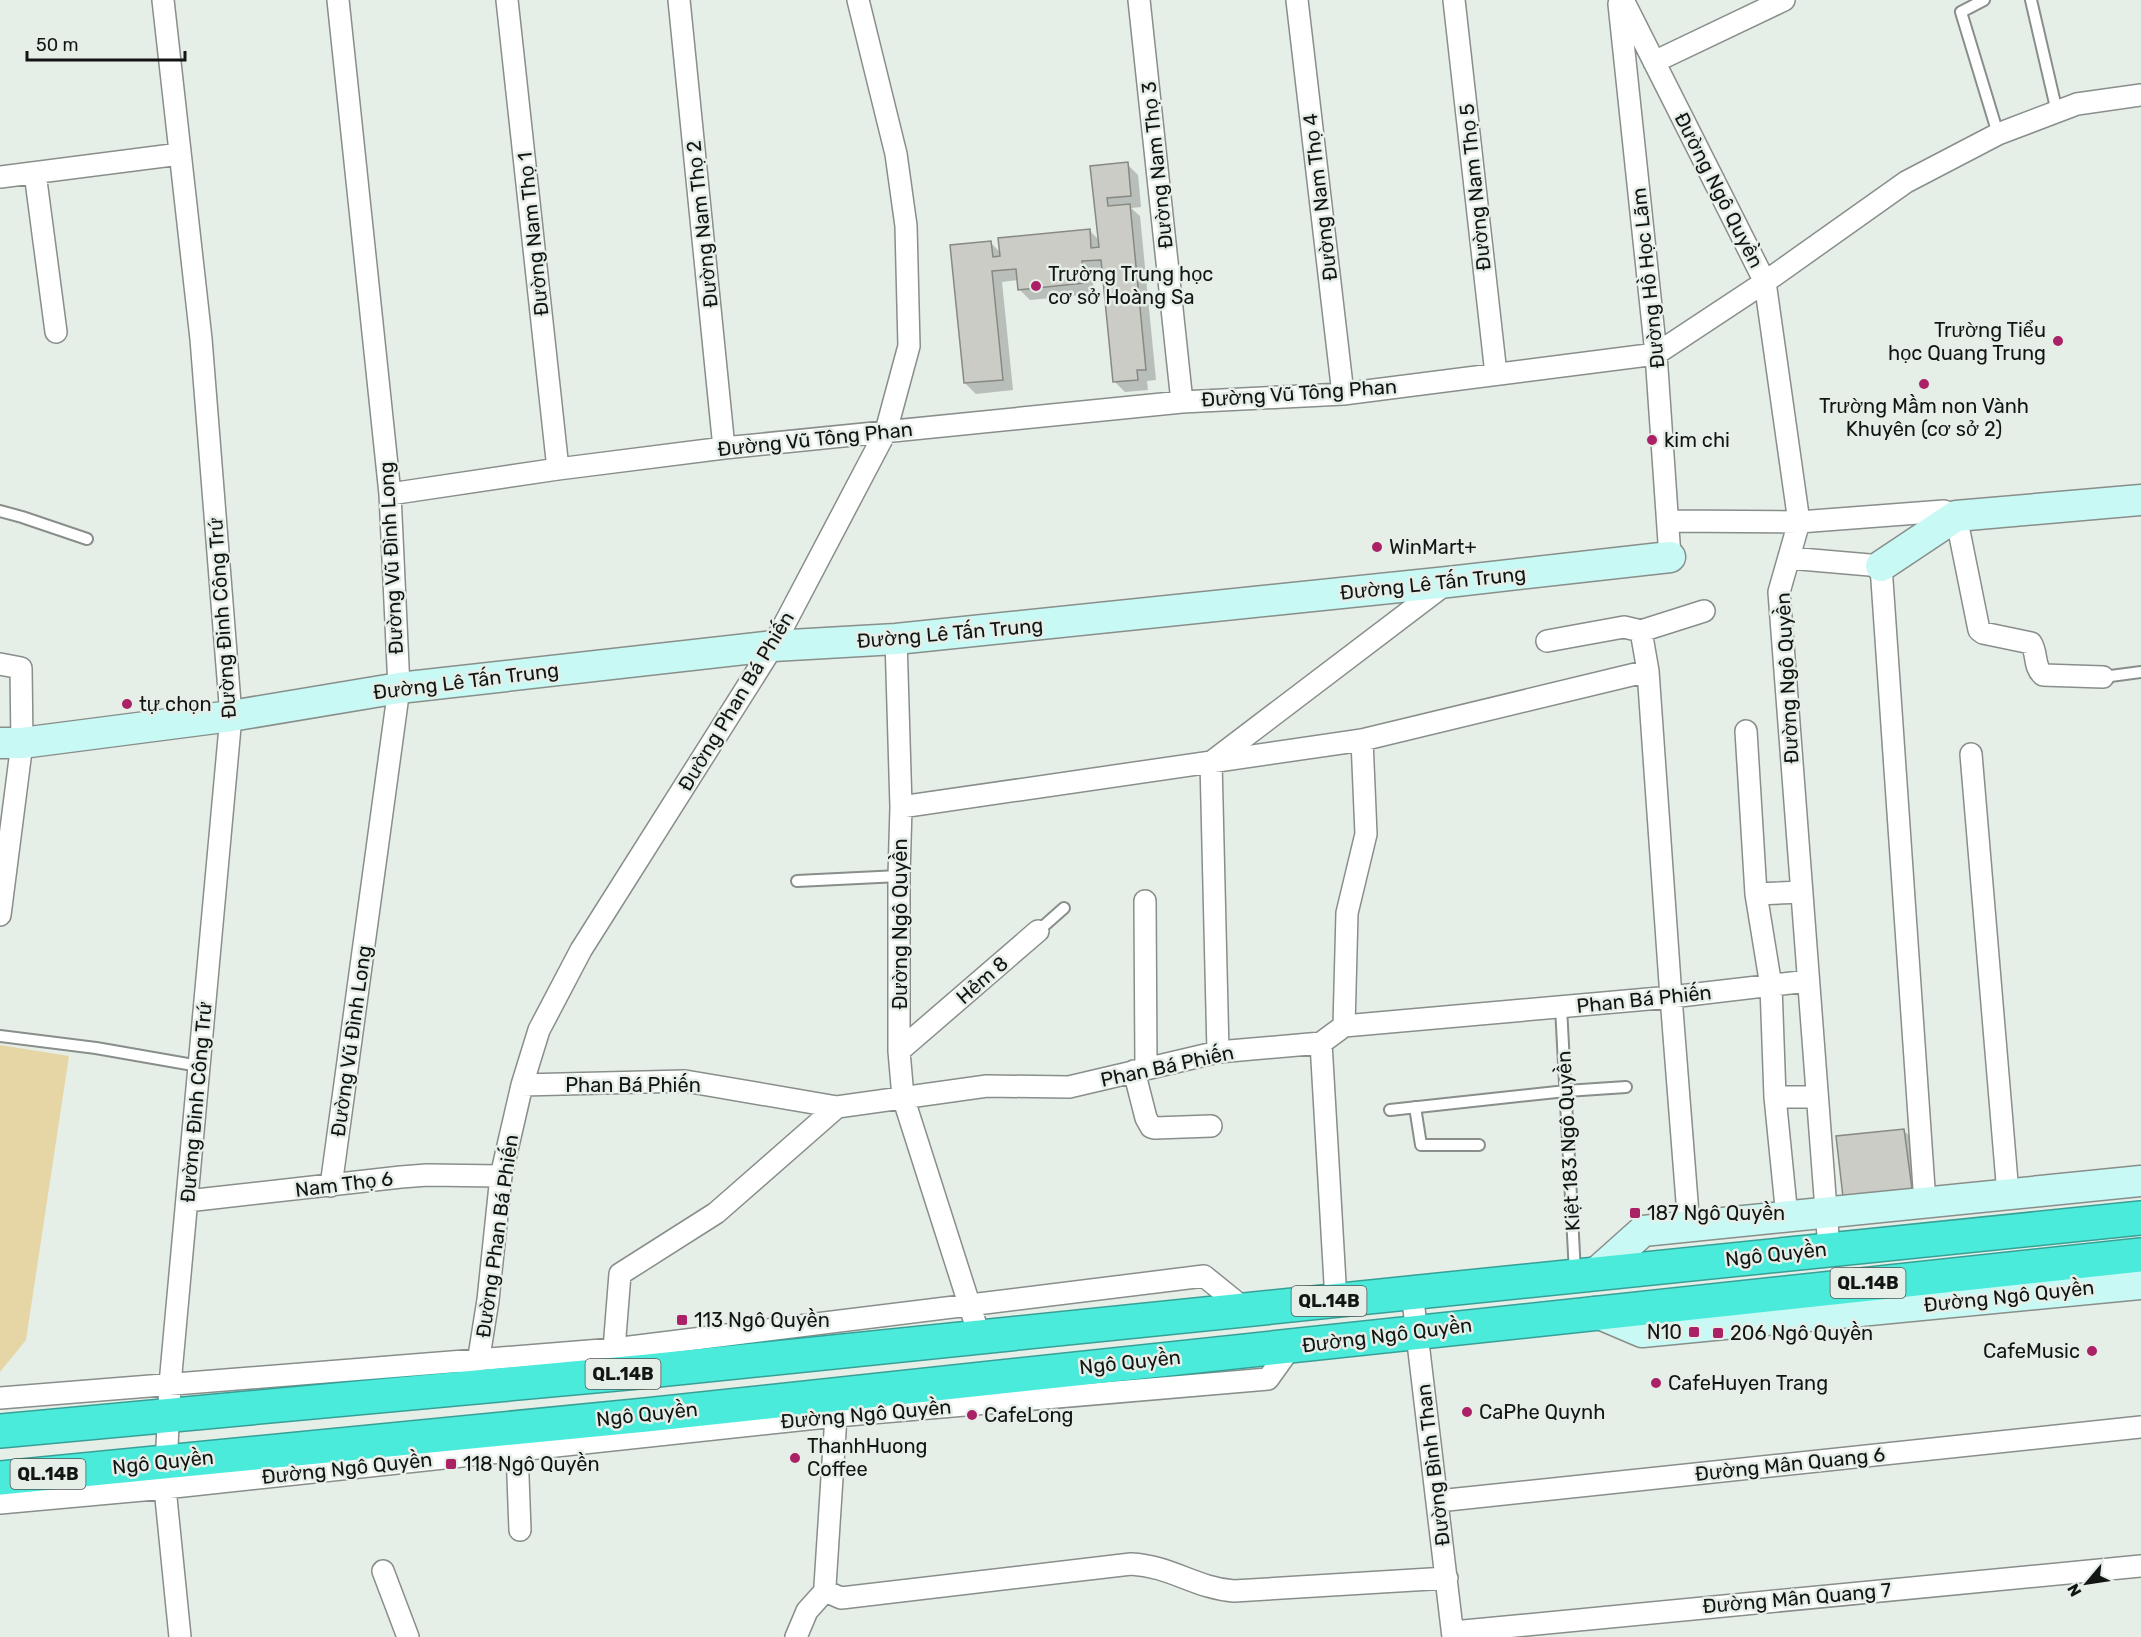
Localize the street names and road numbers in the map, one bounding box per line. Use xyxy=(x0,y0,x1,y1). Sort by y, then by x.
street label: Đường Nam Thọ 3 xyxy=(1136,80,1178,250)
street label: Đường Nam Thọ 5 xyxy=(1454,102,1496,272)
street label: Đường Ngô Quyền xyxy=(1669,108,1769,272)
street label: Đường Nam Thọ 4 xyxy=(1298,112,1342,282)
street label: Đường Nam Thọ 2 xyxy=(681,139,723,309)
street label: Đường Nam Thọ 1 xyxy=(512,151,554,317)
street label: Đường Hồ Học Lãm xyxy=(1626,186,1669,370)
street label: Đường Vũ Tông Phan xyxy=(1200,374,1398,412)
street label: Đường Vũ Tông Phan xyxy=(716,417,914,461)
street label: Đường Vũ Đình Long xyxy=(374,461,408,655)
street label: Đường Đinh Công Trứ xyxy=(203,517,241,719)
street label: Đường Lê Tấn Trung xyxy=(1339,561,1527,605)
street label: Đường Ngô Quyền xyxy=(1770,592,1803,764)
street label: Đường Phan Bá Phiến xyxy=(673,607,799,795)
street label: Đường Lê Tấn Trung xyxy=(856,613,1044,653)
street label: Đường Lê Tấn Trung xyxy=(372,657,560,704)
street label: Đường Ngô Quyền xyxy=(888,838,912,1010)
street label: Đường Vũ Đình Long xyxy=(326,944,376,1138)
street label: Hẻm 8 xyxy=(951,951,1013,1009)
street label: Phan Bá Phiến xyxy=(1575,980,1713,1018)
street label: Đường Đinh Công Trứ xyxy=(175,1001,217,1203)
street label: Phan Bá Phiến xyxy=(1098,1040,1236,1092)
street label: Kiệt 183 Ngô Quyền xyxy=(1551,1050,1585,1232)
street label: Phan Bá Phiến xyxy=(565,1073,701,1097)
street label: Đường Phan Bá Phiến xyxy=(471,1133,523,1339)
street label: Nam Thọ 6 xyxy=(294,1166,394,1202)
street label: Ngô Quyền xyxy=(1724,1236,1828,1271)
road number: QL.14B xyxy=(1830,1268,1906,1298)
street label: Đường Ngô Quyền xyxy=(1923,1275,2095,1317)
road number: QL.14B xyxy=(1292,1286,1366,1316)
street label: Đường Ngô Quyền xyxy=(1301,1312,1473,1357)
street label: Ngô Quyền xyxy=(1078,1344,1182,1379)
road number: QL.14B xyxy=(586,1359,660,1389)
street label: Đường Bình Than xyxy=(1411,1383,1455,1547)
street label: Đường Ngô Quyền xyxy=(780,1394,952,1433)
street label: Ngô Quyền xyxy=(595,1396,699,1431)
street label: Đường Mân Quang 6 xyxy=(1694,1442,1886,1486)
street label: Ngô Quyền xyxy=(111,1444,215,1479)
street label: Đường Ngô Quyền xyxy=(261,1447,433,1489)
road number: QL.14B xyxy=(10,1459,86,1489)
street label: Đường Mân Quang 7 xyxy=(1702,1578,1892,1618)

